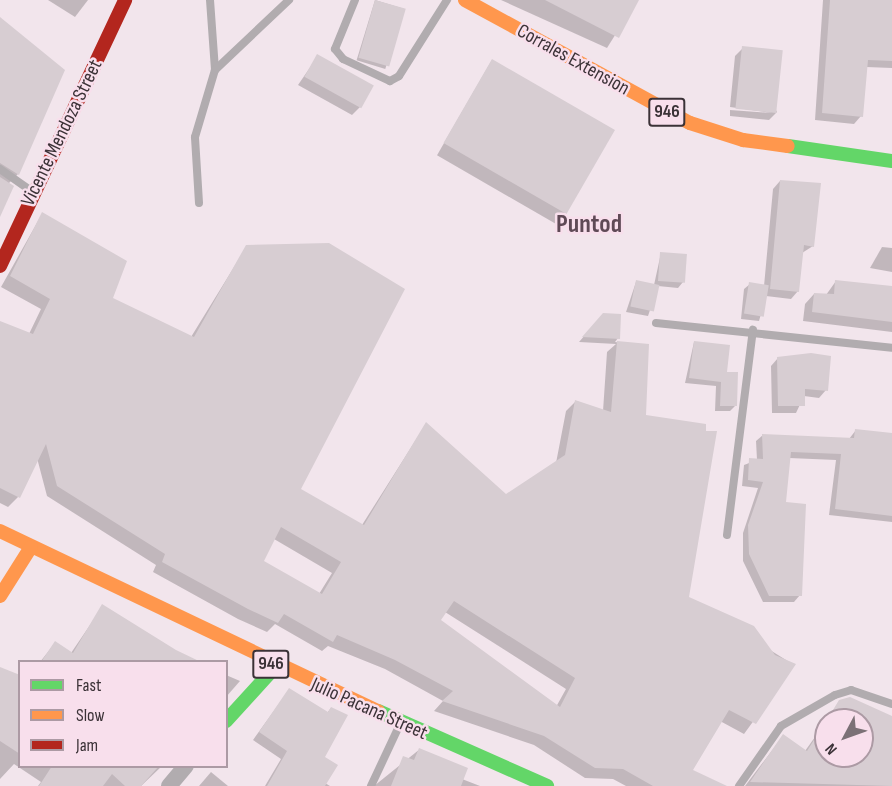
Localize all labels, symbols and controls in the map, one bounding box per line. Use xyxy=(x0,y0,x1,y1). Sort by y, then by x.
street label: Corrales Extension xyxy=(513,19,633,101)
street label: Vicente Mendoza Street xyxy=(16,56,108,210)
road number: 946 xyxy=(648,97,686,127)
district label: Puntod xyxy=(556,209,622,241)
road number: 946 xyxy=(252,649,290,679)
legend xyxy=(18,660,228,768)
street label: Julio Pacana Street xyxy=(307,673,431,745)
text: Fast xyxy=(76,675,101,696)
text: Slow xyxy=(76,705,105,726)
north arrow xyxy=(814,708,874,768)
text: Jam xyxy=(76,735,98,756)
text: N xyxy=(822,739,842,758)

